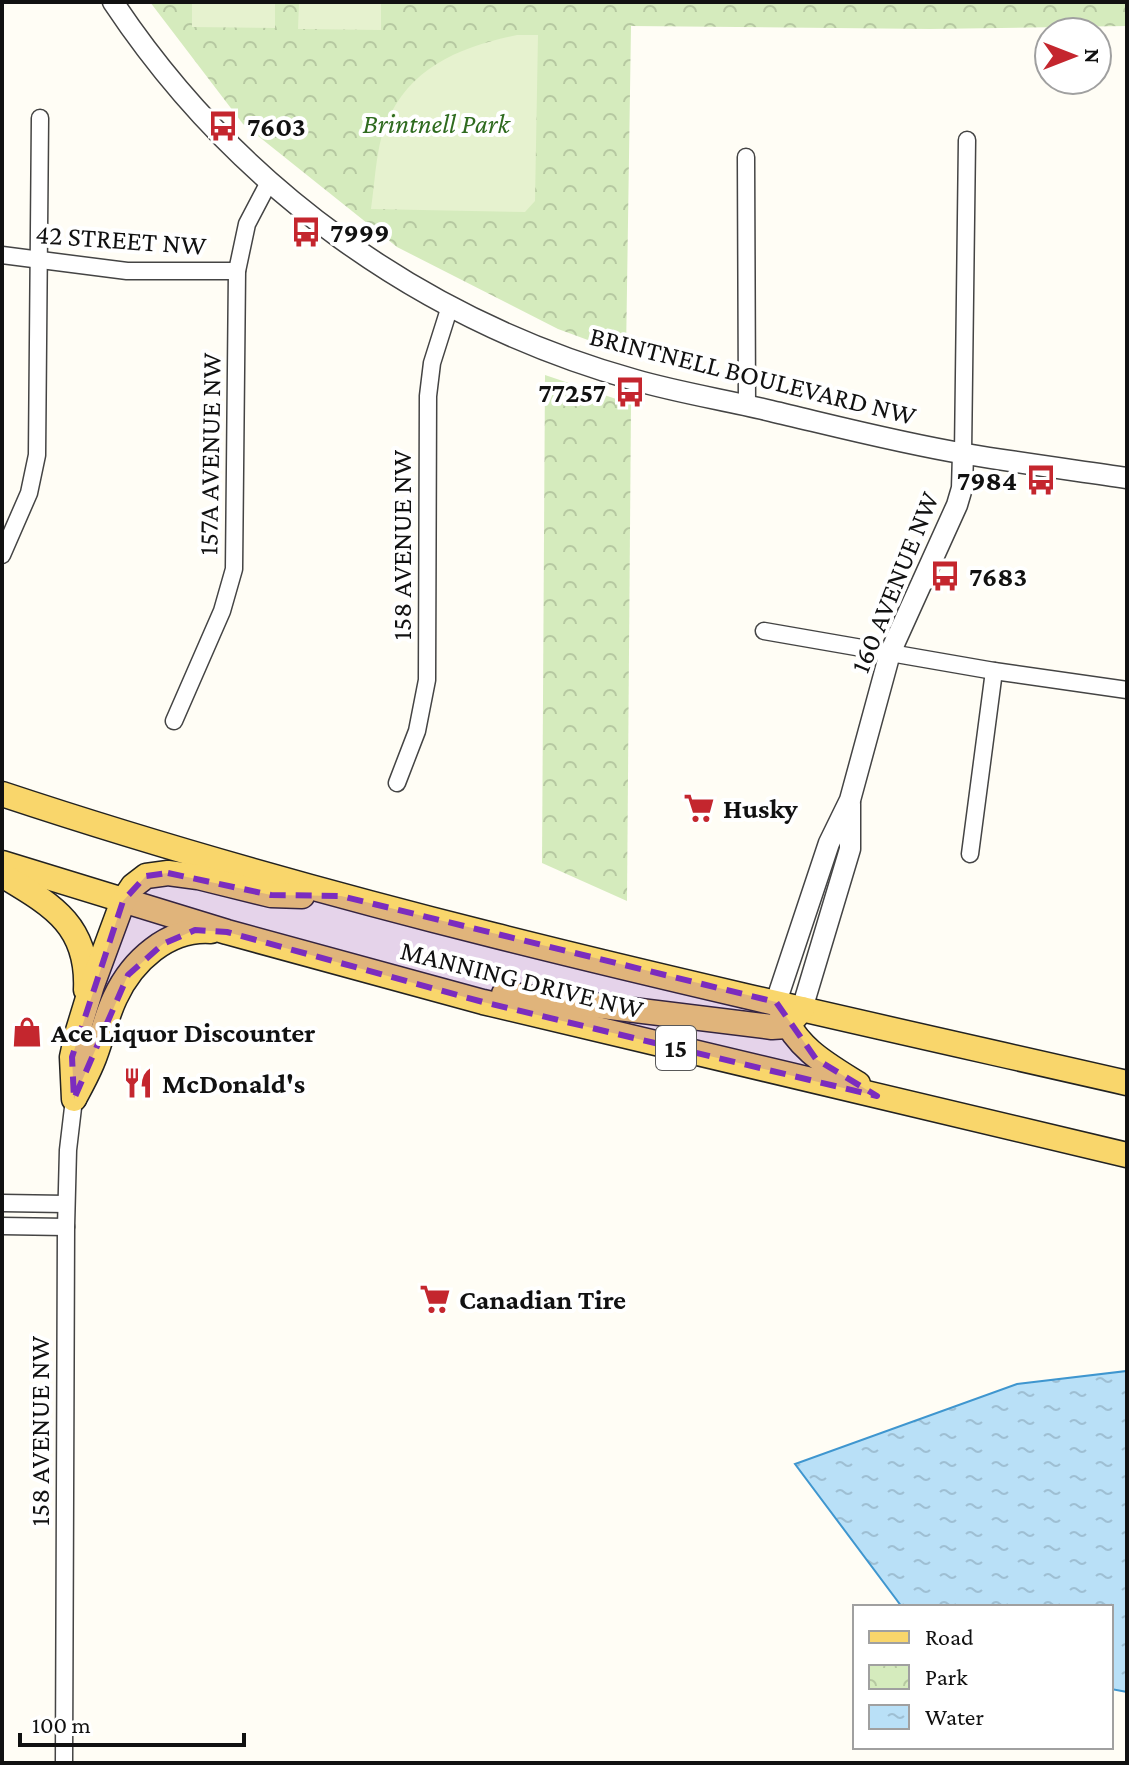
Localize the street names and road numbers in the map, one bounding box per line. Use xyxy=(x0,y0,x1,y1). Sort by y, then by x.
street label: 42 STREET NW xyxy=(34,218,208,261)
street label: BRINTNELL BOULEVARD NW xyxy=(587,320,919,431)
street label: 157A AVENUE NW xyxy=(192,352,227,556)
street label: 158 AVENUE NW xyxy=(386,449,417,640)
street label: 160 AVENUE NW xyxy=(844,487,945,677)
street label: MANNING DRIVE NW xyxy=(397,934,647,1025)
road number: 15 xyxy=(656,1026,696,1070)
street label: 158 AVENUE NW xyxy=(24,1335,55,1526)

